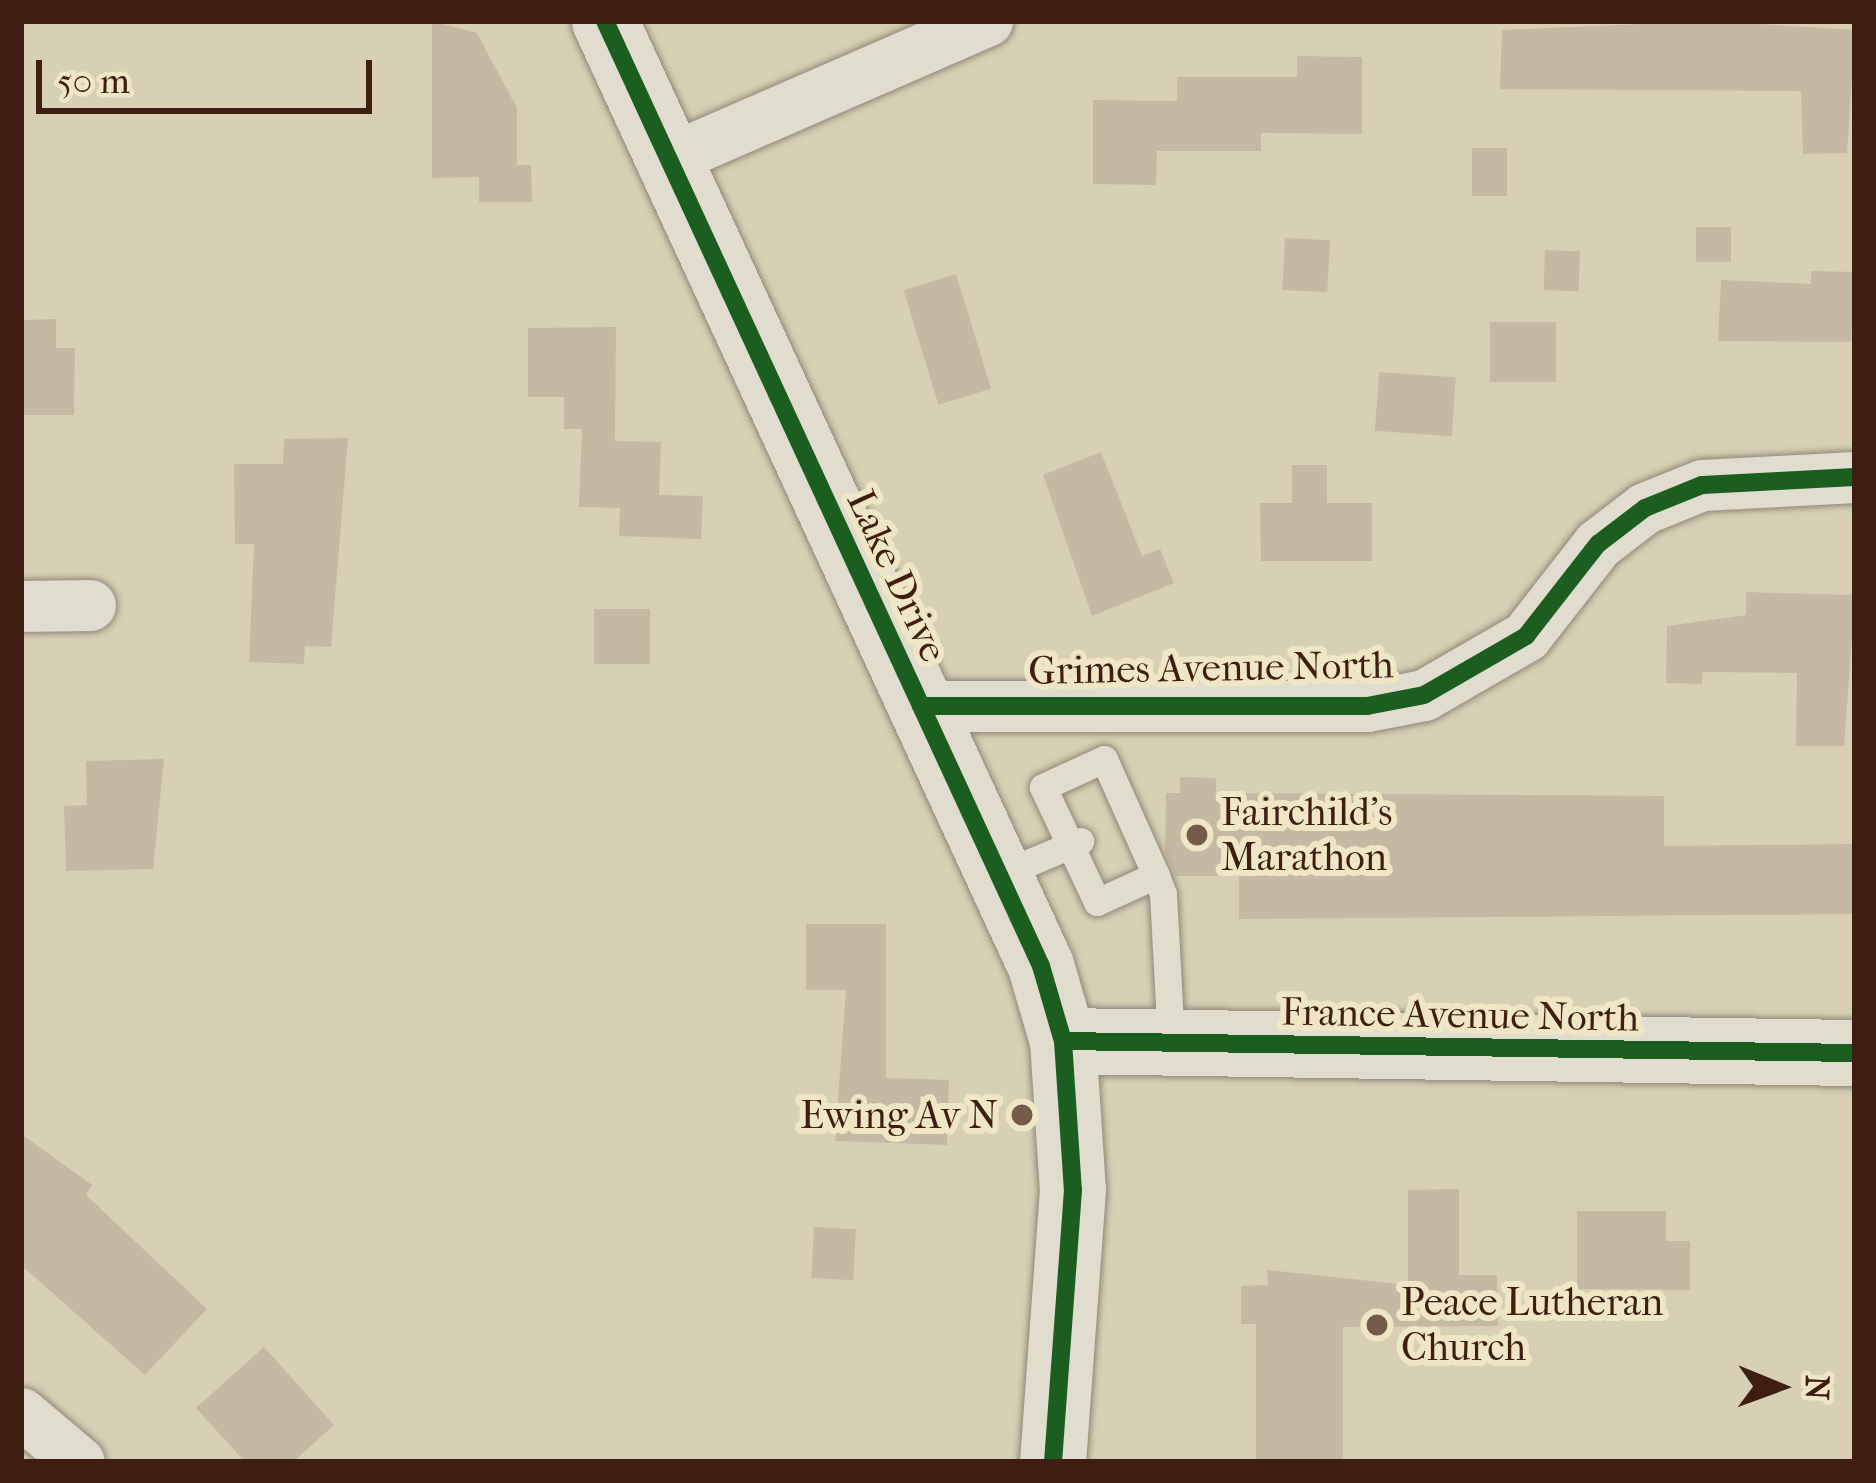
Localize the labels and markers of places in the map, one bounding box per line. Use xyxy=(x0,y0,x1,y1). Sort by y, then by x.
place label: Fairchild's Marathon xyxy=(1221,790,1392,881)
marker: Fairchild's Marathon xyxy=(1184,822,1210,848)
place label: Ewing Av N xyxy=(800,1092,998,1138)
marker: Ewing Av N xyxy=(1009,1102,1035,1128)
place label: Peace Lutheran Church xyxy=(1401,1280,1663,1371)
marker: Peace Lutheran Church xyxy=(1364,1312,1390,1338)

